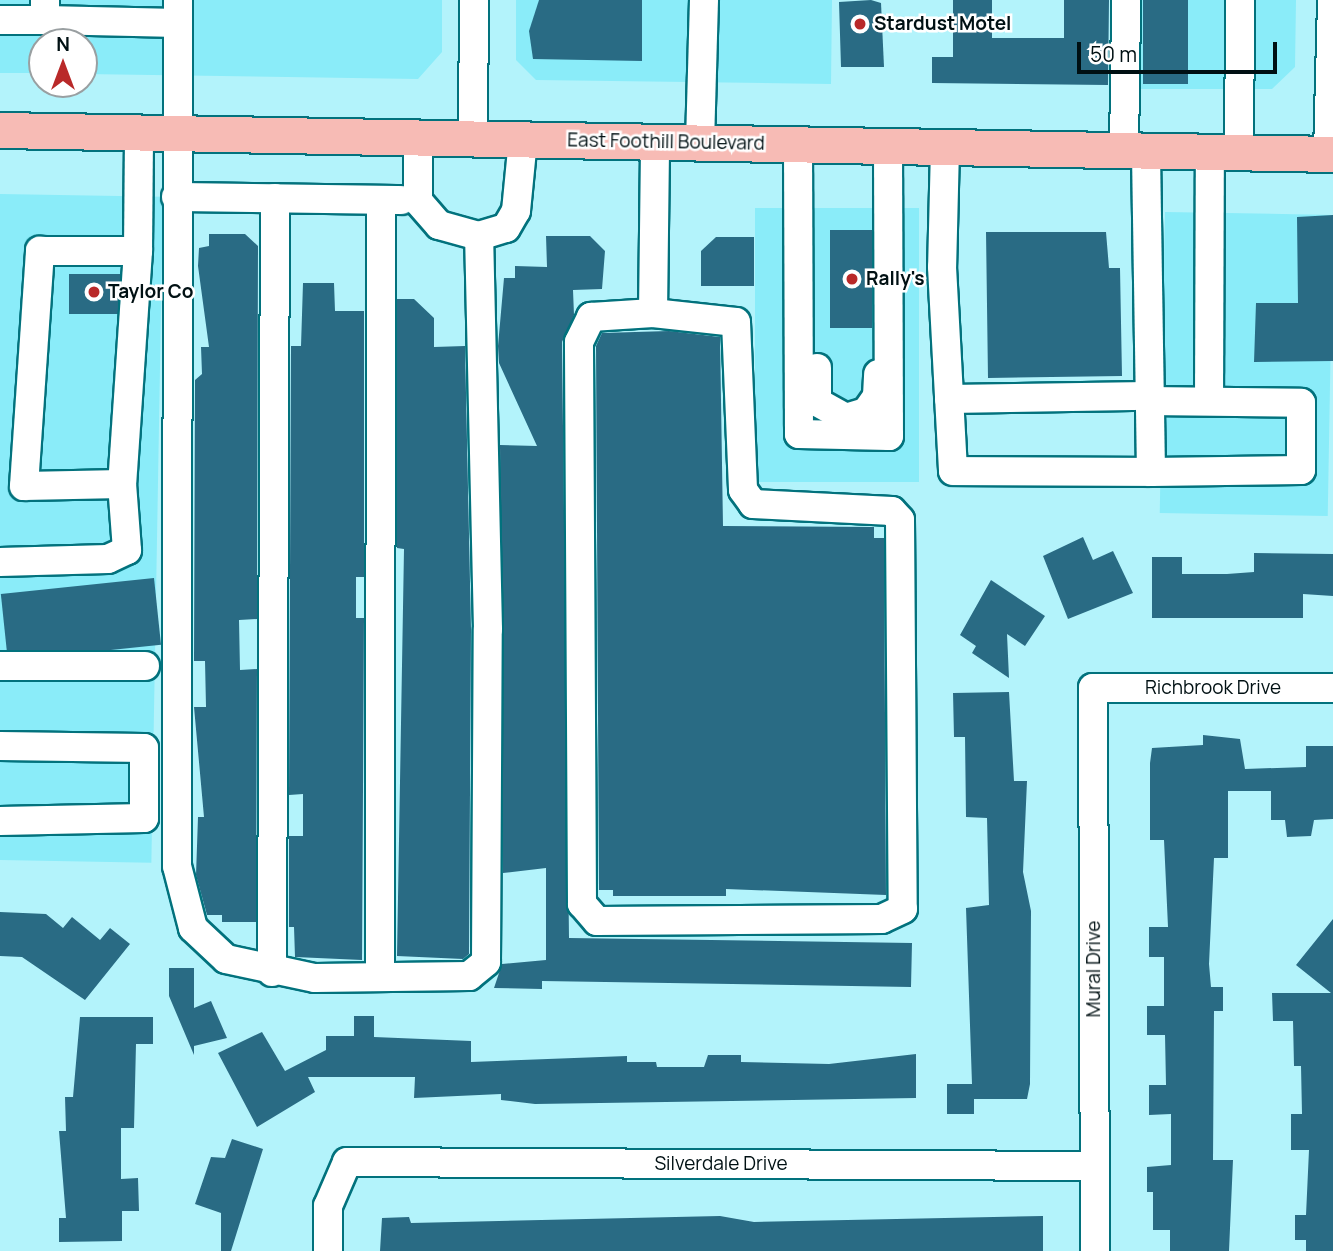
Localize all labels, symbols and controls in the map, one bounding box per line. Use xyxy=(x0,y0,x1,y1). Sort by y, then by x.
place label: Stardust Motel xyxy=(874,13,1011,35)
marker: Stardust Motel xyxy=(852,16,868,32)
north arrow xyxy=(28,28,98,98)
scale bar xyxy=(1081,28,1280,72)
text: N xyxy=(56,31,70,57)
text: 50 m xyxy=(1090,40,1137,68)
street label: East Foothill Boulevard xyxy=(567,129,765,155)
place label: Rally's xyxy=(866,268,924,290)
marker: Rally's xyxy=(844,271,860,287)
place label: Taylor Co xyxy=(108,281,193,303)
marker: Taylor Co xyxy=(86,284,102,300)
street label: Richbrook Drive xyxy=(1145,677,1281,699)
street label: Mural Drive xyxy=(1083,921,1105,1017)
street label: Silverdale Drive xyxy=(654,1153,788,1175)

